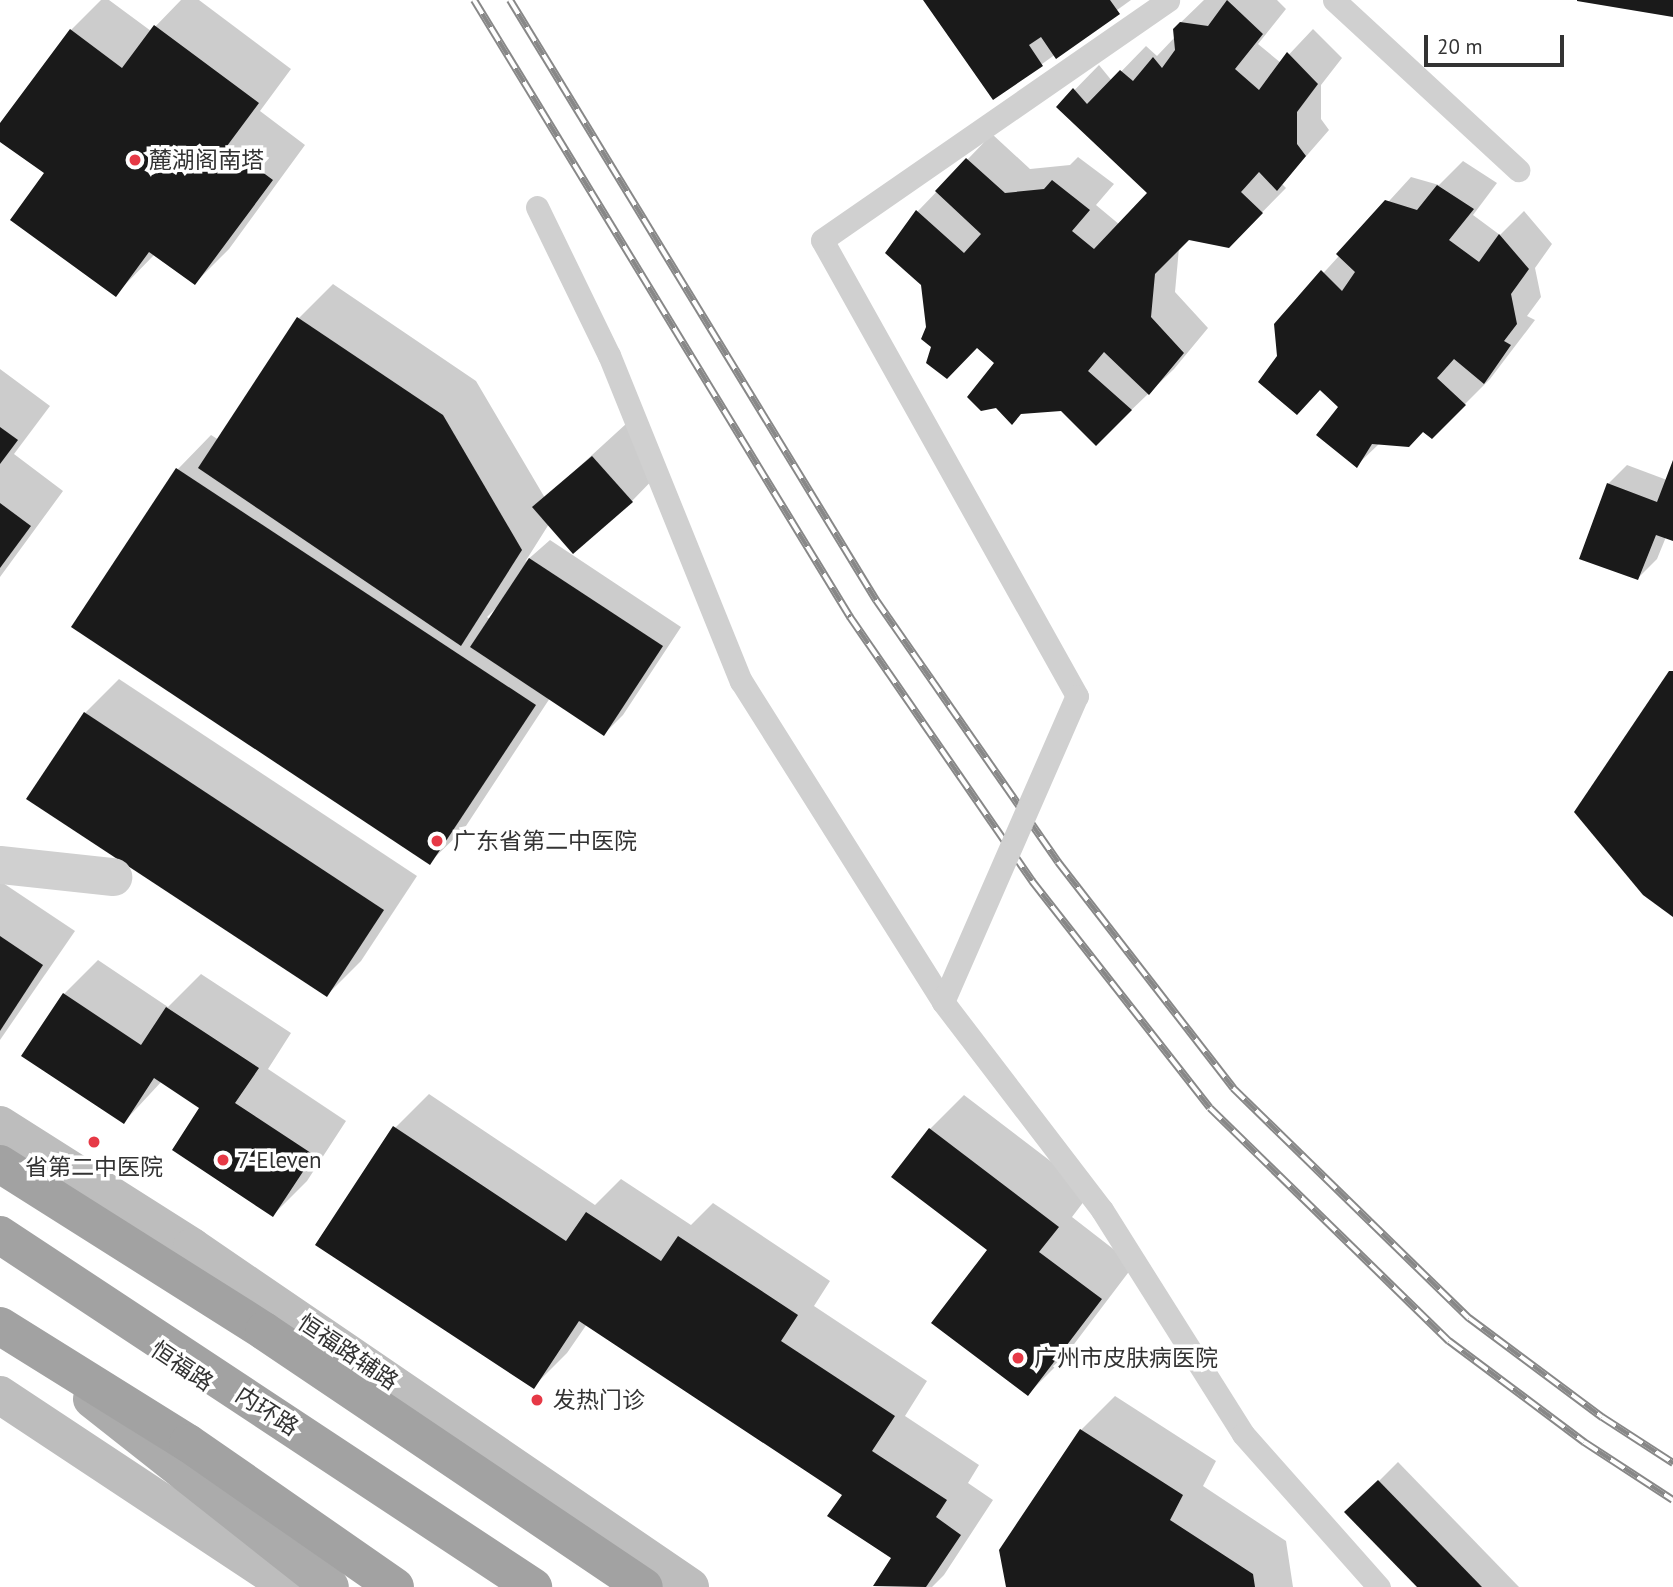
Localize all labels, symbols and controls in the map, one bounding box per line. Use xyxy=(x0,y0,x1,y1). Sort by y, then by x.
scale bar xyxy=(1428,21,1568,65)
text: 20 m xyxy=(1437,33,1483,60)
place label: 麓湖阁南塔 xyxy=(149,146,264,174)
marker: 麓湖阁南塔 xyxy=(127,152,143,168)
place label: 广东省第二中医院 xyxy=(453,827,637,855)
marker: 广东省第二中医院 xyxy=(427,831,447,851)
marker: 省第二中医院 xyxy=(86,1134,102,1150)
place label: 7-Eleven xyxy=(237,1146,322,1174)
marker: 7-Eleven xyxy=(215,1152,231,1168)
place label: 省第二中医院 xyxy=(25,1153,163,1181)
street label: 恒福路辅路 xyxy=(293,1308,403,1396)
street label: 恒福路 xyxy=(146,1335,218,1397)
place label: 广州市皮肤病医院 xyxy=(1034,1344,1218,1372)
marker: 广州市皮肤病医院 xyxy=(1008,1348,1028,1368)
street label: 内环路 xyxy=(231,1381,303,1441)
place label: 发热门诊 xyxy=(553,1386,645,1414)
marker: 发热门诊 xyxy=(527,1390,547,1410)

